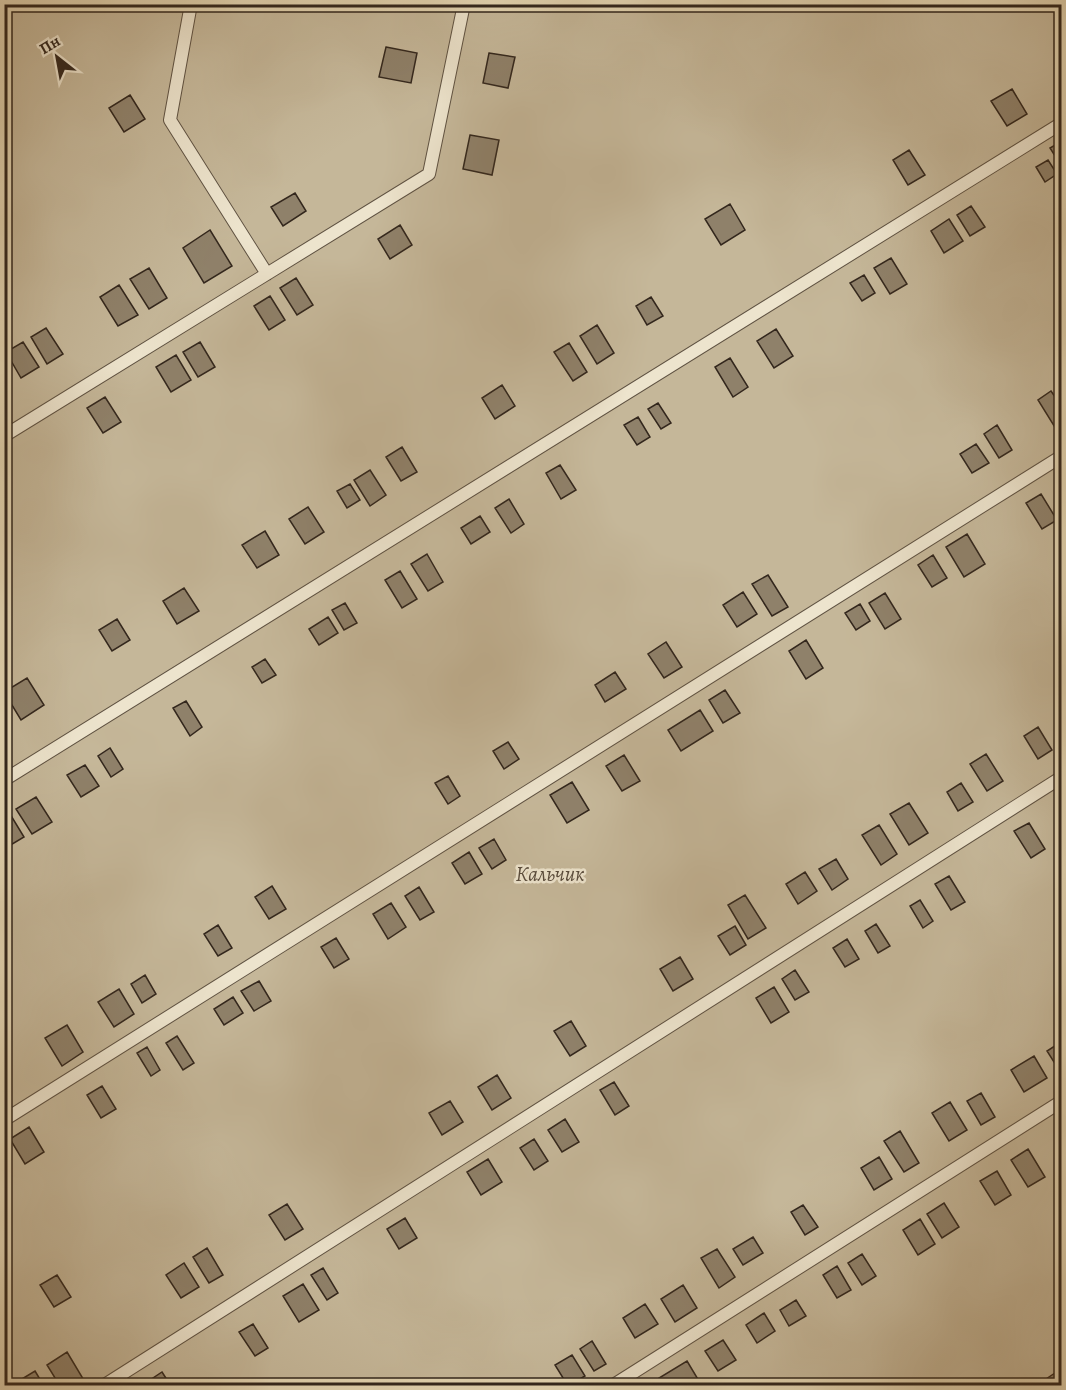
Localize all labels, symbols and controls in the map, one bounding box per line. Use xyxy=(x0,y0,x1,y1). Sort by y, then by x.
north arrow xyxy=(27,27,87,87)
text: Пн xyxy=(35,30,64,60)
park label: Кальчик xyxy=(515,860,585,888)

